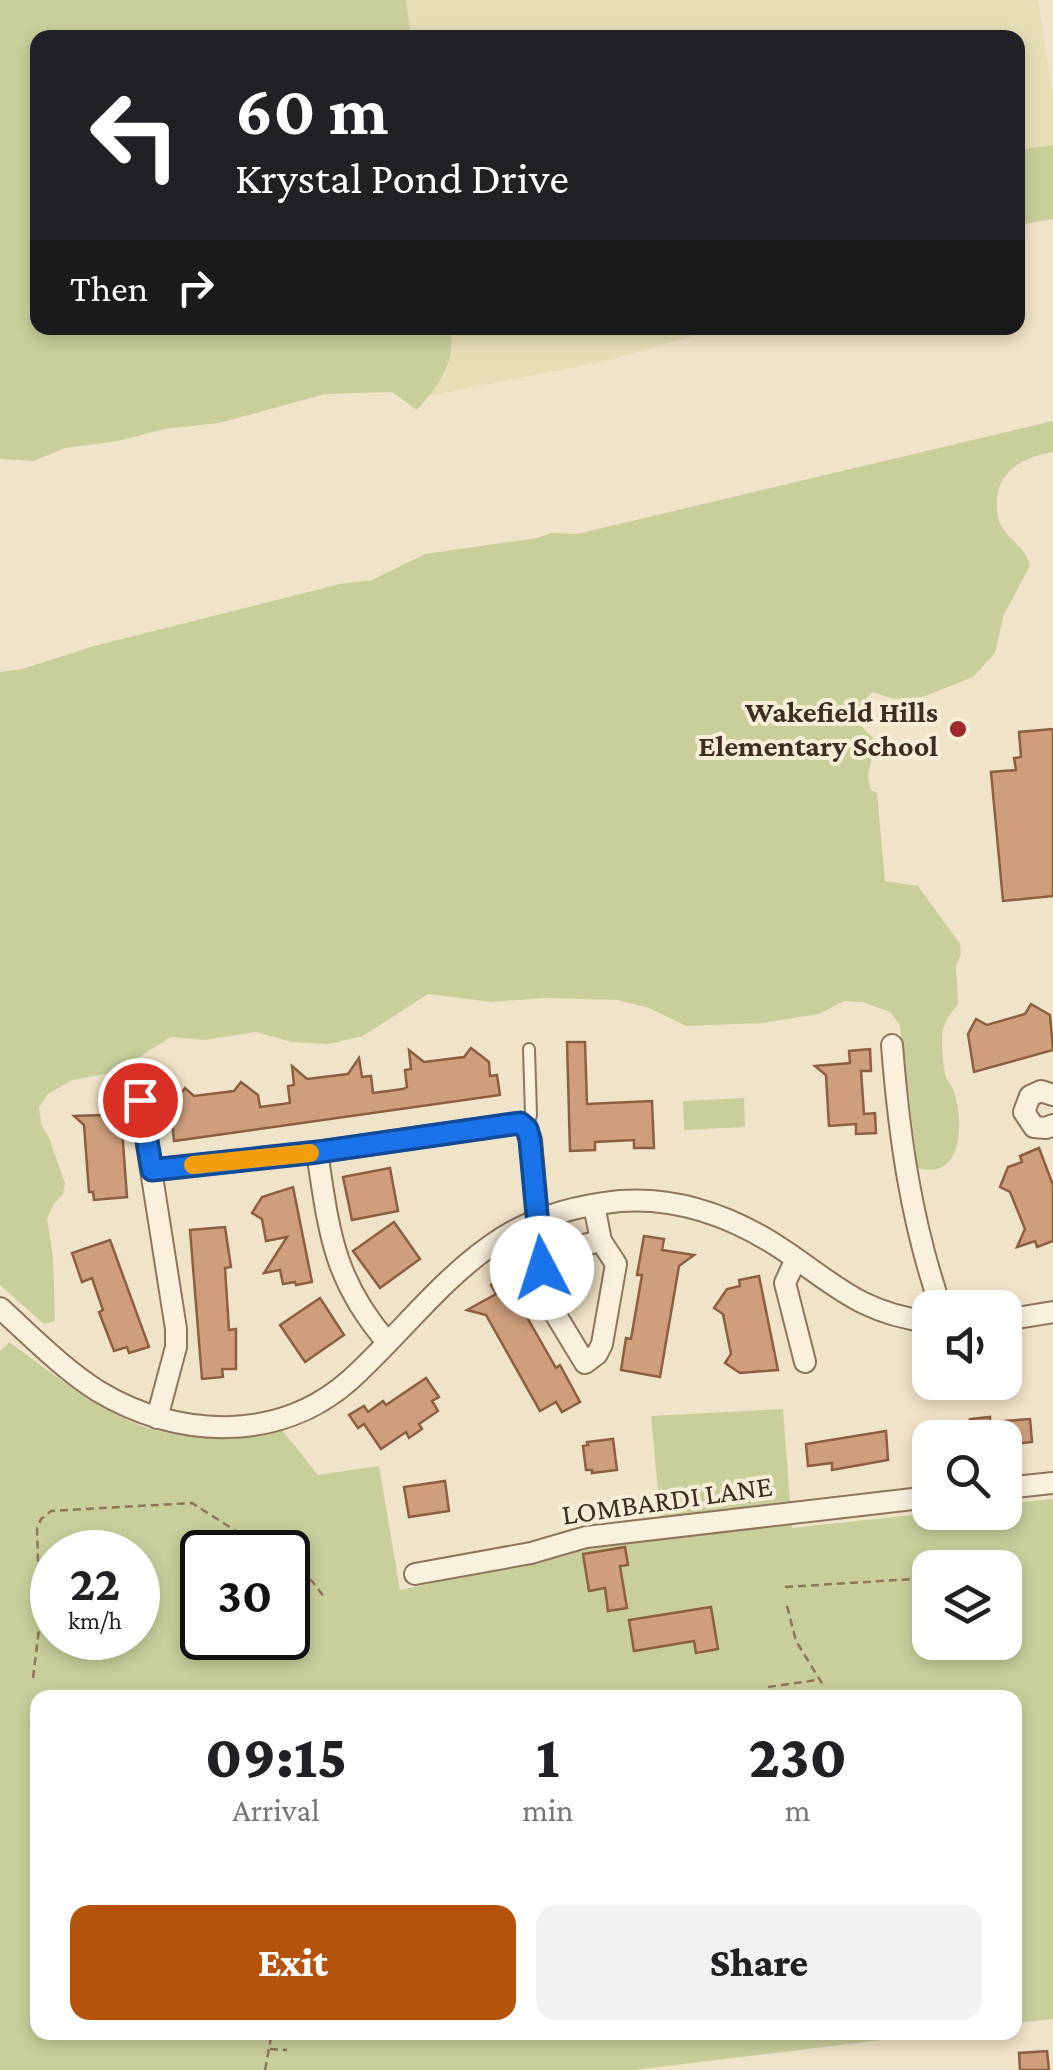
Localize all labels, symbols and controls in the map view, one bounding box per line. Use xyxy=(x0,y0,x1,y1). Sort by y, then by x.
icon: left xyxy=(70,70,200,200)
text: 60 m xyxy=(235,71,388,149)
text: Krystal Pond Drive xyxy=(235,153,569,203)
icon: right xyxy=(168,260,223,315)
text: Then xyxy=(70,267,148,309)
place label: Wakefield Hills Elementary School xyxy=(698,695,938,762)
marker: Wakefield Hills Elementary School xyxy=(947,718,969,740)
pin xyxy=(98,1058,183,1143)
icon: arrive xyxy=(113,1073,168,1128)
position arrow xyxy=(490,1216,594,1320)
map controls xyxy=(912,1290,1022,1660)
button: sound xyxy=(912,1290,1022,1400)
button: search xyxy=(912,1420,1022,1530)
street label: LOMBARDI LANE xyxy=(559,1468,774,1531)
speed limit sign: 30 xyxy=(180,1530,310,1660)
button: layers xyxy=(912,1550,1022,1660)
text: 22 xyxy=(70,1555,120,1611)
text: km/h xyxy=(68,1607,122,1634)
text: 09:15 xyxy=(205,1723,347,1790)
text: 1 xyxy=(536,1723,560,1790)
text: 230 xyxy=(748,1723,847,1790)
text: Arrival xyxy=(233,1792,320,1828)
text: min xyxy=(522,1792,573,1828)
text: m xyxy=(785,1792,811,1828)
button: Exit xyxy=(70,1905,516,2020)
button: Share xyxy=(536,1905,982,2020)

